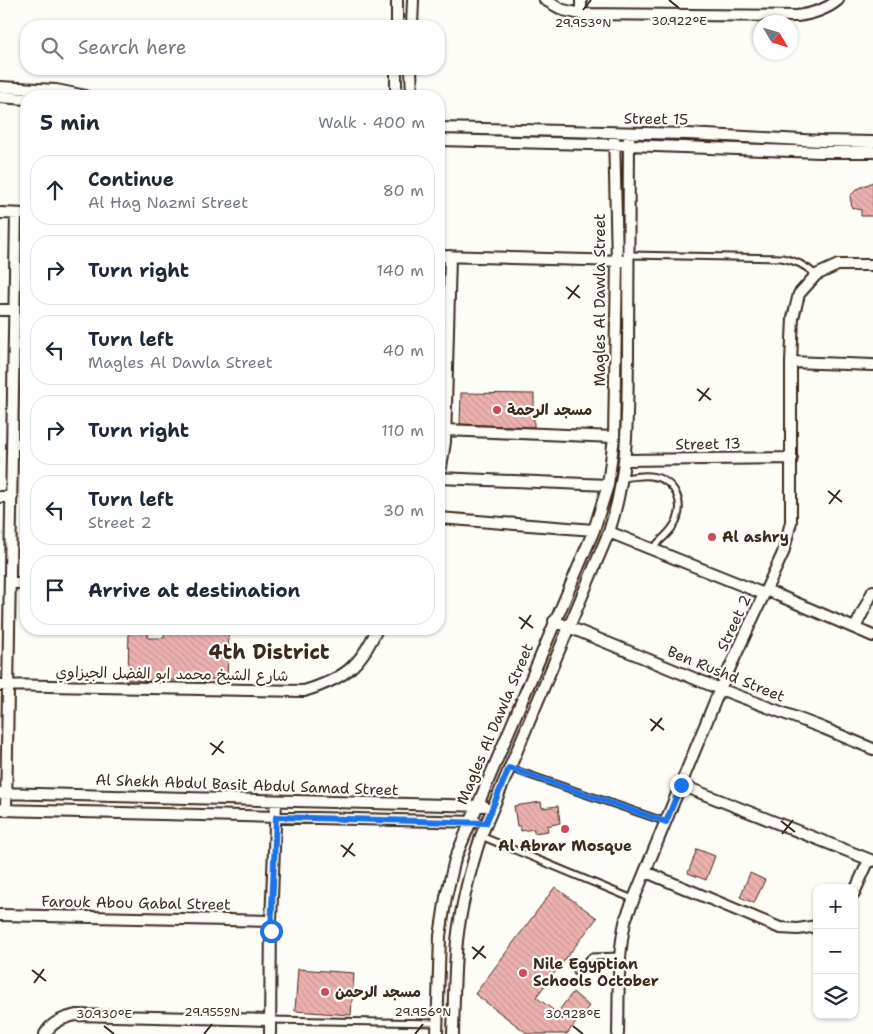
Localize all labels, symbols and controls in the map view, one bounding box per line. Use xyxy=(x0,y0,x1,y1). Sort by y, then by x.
text: 30.922°E xyxy=(651,13,707,29)
text: 29.953°N xyxy=(555,15,611,31)
north arrow xyxy=(753,15,798,60)
search box xyxy=(20,20,445,75)
icon: search xyxy=(38,34,66,62)
text: Search here xyxy=(78,35,187,60)
street label: Street 15 xyxy=(624,108,688,130)
text: 5 min xyxy=(40,109,100,137)
text: Walk · 400 m xyxy=(318,112,425,133)
text: Continue xyxy=(88,167,174,192)
icon: ahead xyxy=(41,176,69,204)
text: 80 m xyxy=(383,180,424,201)
text: Al Hag Nazmi Street xyxy=(88,192,248,213)
street label: Magles Al Dawla Street xyxy=(590,213,610,387)
icon: right xyxy=(41,256,69,284)
text: Turn right xyxy=(88,258,189,283)
text: 140 m xyxy=(377,260,424,281)
text: Turn left xyxy=(88,327,174,352)
icon: left xyxy=(41,336,69,364)
text: 40 m xyxy=(382,340,424,361)
text: Magles Al Dawla Street xyxy=(88,352,273,373)
place label: مسجد الرحمة xyxy=(507,400,592,420)
marker: مسجد الرحمة xyxy=(491,404,503,416)
icon: right xyxy=(41,416,69,444)
text: Turn right xyxy=(88,418,189,443)
text: 110 m xyxy=(381,420,424,441)
street label: Street 13 xyxy=(675,433,741,455)
text: Turn left xyxy=(88,487,174,512)
icon: left xyxy=(41,496,69,524)
text: 30 m xyxy=(383,500,424,521)
text: Street 2 xyxy=(88,512,152,533)
place label: Al ashry xyxy=(722,527,789,547)
marker: Al ashry xyxy=(706,531,718,543)
icon: arrive xyxy=(41,576,69,604)
text: Arrive at destination xyxy=(88,578,300,603)
street label: Street 2 xyxy=(712,592,756,654)
district label: 4th District xyxy=(208,639,330,665)
street label: Magles Al Dawla Street xyxy=(452,640,538,808)
street label: Ben Rushd Street xyxy=(664,641,788,707)
street label: شارع الشيخ محمد ابو الفضل الجيزاوي xyxy=(55,662,289,687)
street label: Al Shekh Abdul Basit Abdul Samad Street xyxy=(95,770,399,800)
route end xyxy=(670,774,693,797)
marker: Al Abrar Mosque xyxy=(559,823,571,835)
place label: Al Abrar Mosque xyxy=(498,836,632,856)
map controls xyxy=(813,884,858,1019)
button: + xyxy=(813,884,858,929)
street label: Farouk Abou Gabal Street xyxy=(41,891,231,915)
route start xyxy=(260,920,283,943)
button: − xyxy=(813,929,858,974)
place label: Nile Egyptian Schools October xyxy=(533,954,659,991)
marker: Nile Egyptian Schools October xyxy=(517,967,529,979)
button: layers xyxy=(813,974,858,1019)
place label: مسجد الرحمن xyxy=(335,982,421,1002)
marker: مسجد الرحمن xyxy=(319,986,331,998)
text: 29.955°N xyxy=(184,1004,240,1020)
text: 29.956°N xyxy=(395,1004,451,1020)
text: 30.930°E xyxy=(76,1006,132,1022)
text: 30.928°E xyxy=(545,1006,601,1022)

